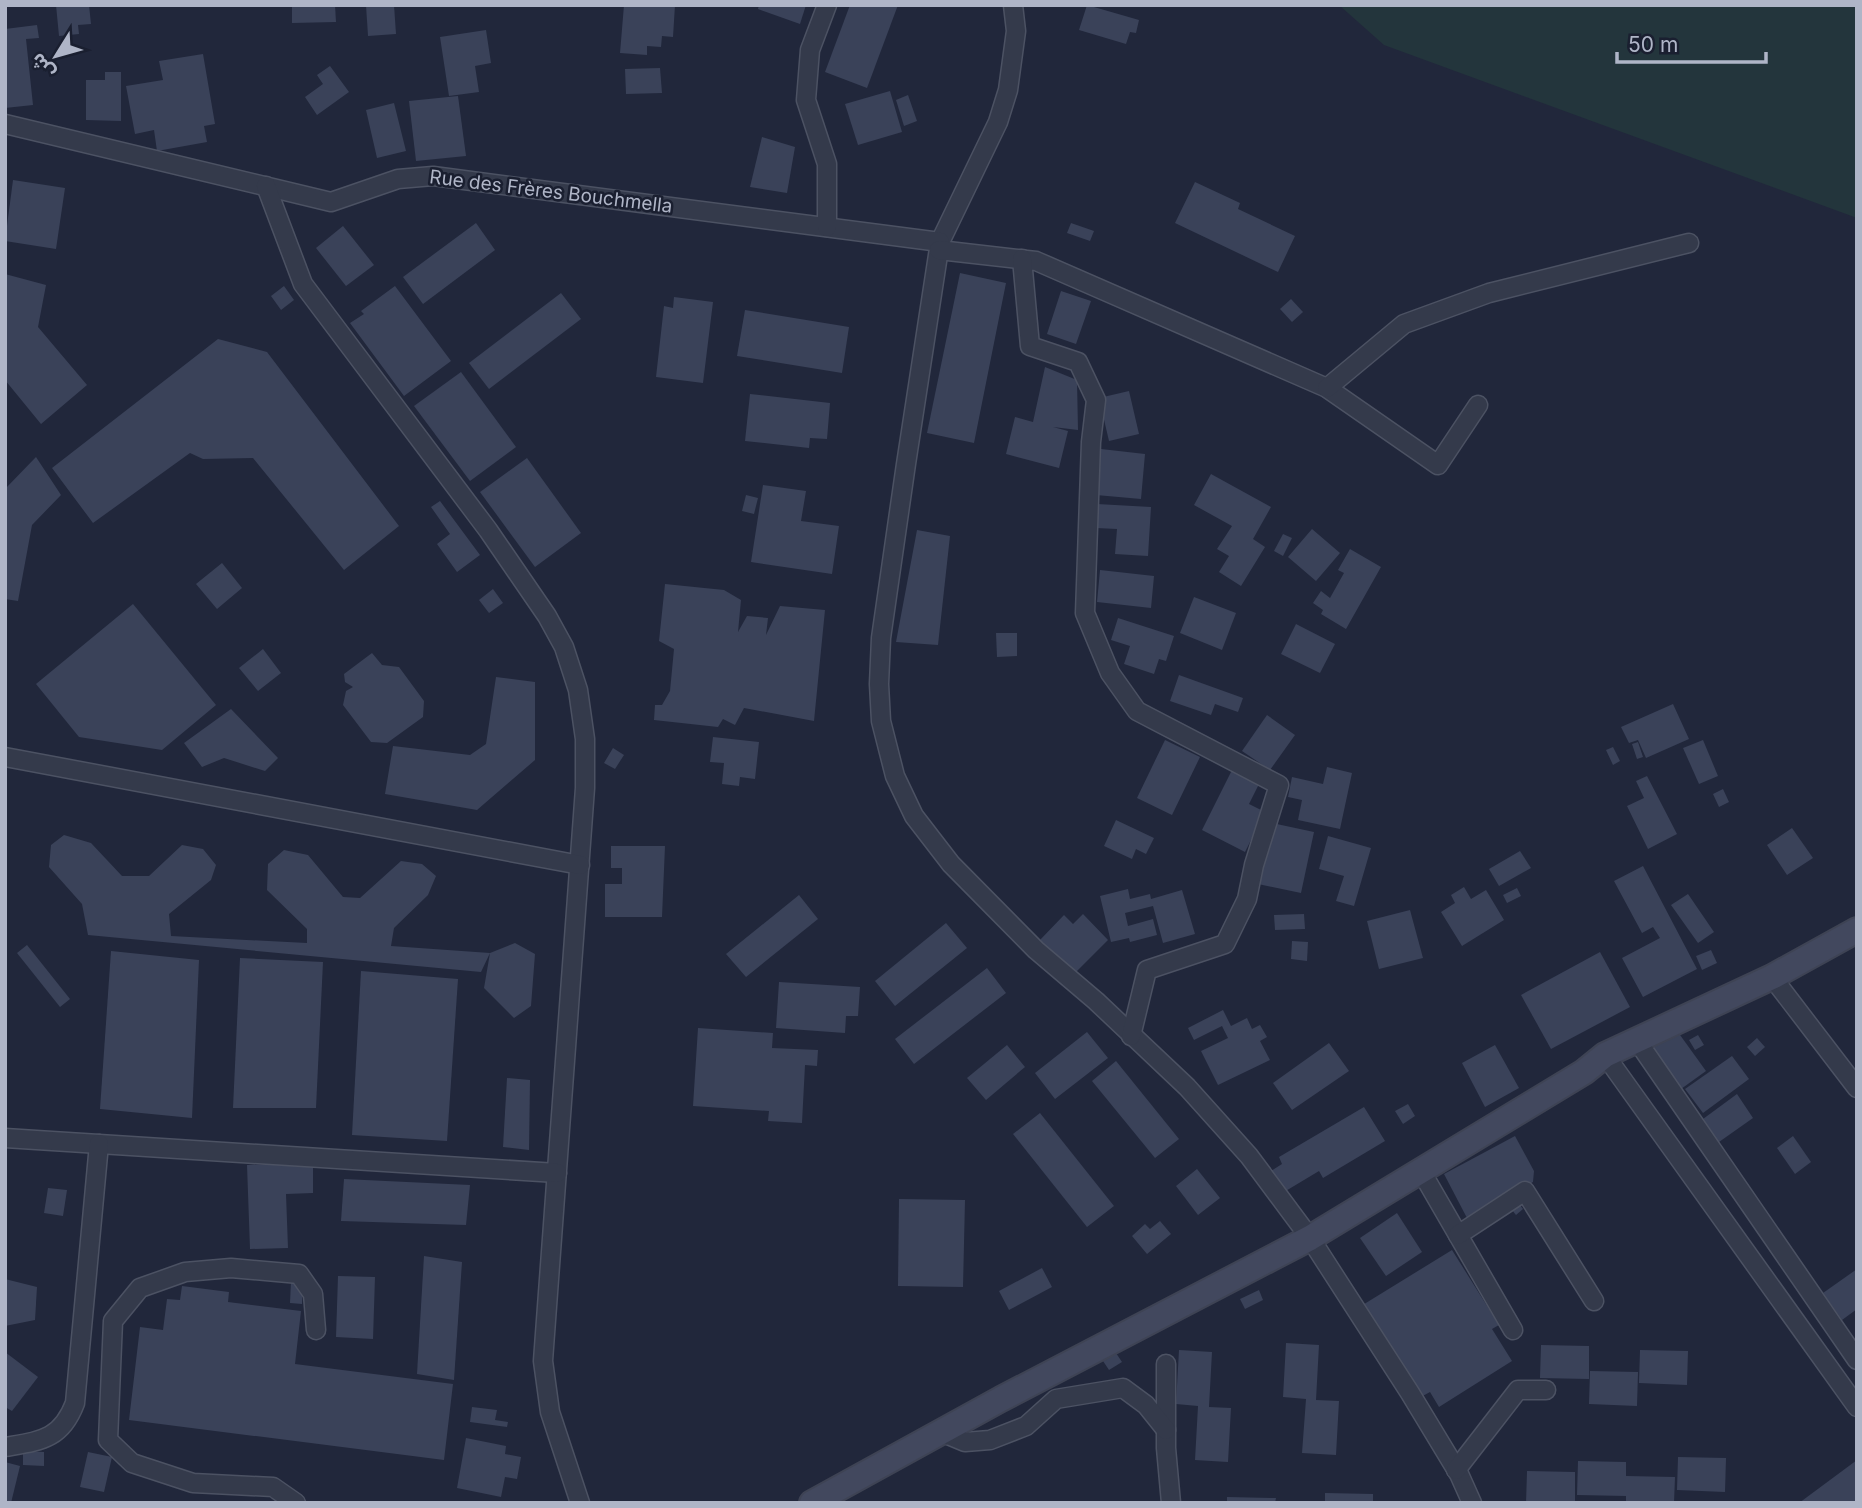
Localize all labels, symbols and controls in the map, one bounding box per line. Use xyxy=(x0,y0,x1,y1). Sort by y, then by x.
north arrow xyxy=(21,21,91,91)
scale bar xyxy=(1617,21,1766,65)
text: 50 m xyxy=(1628,32,1678,57)
text: ش xyxy=(26,49,60,83)
street label: Rue des Frères Bouchmella xyxy=(428,165,674,218)

